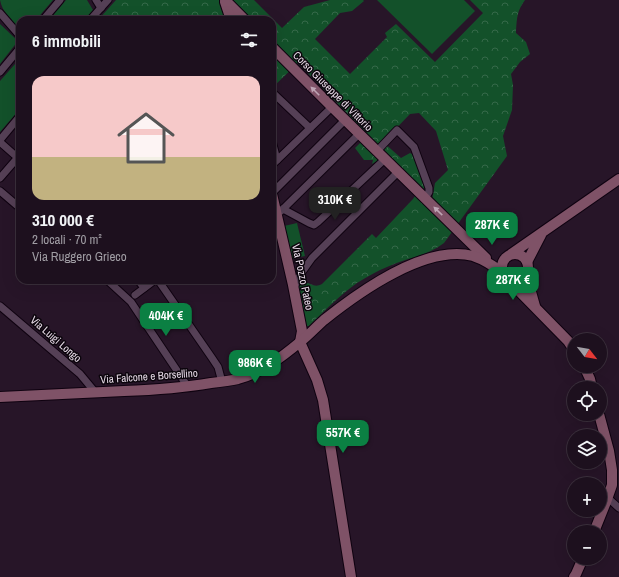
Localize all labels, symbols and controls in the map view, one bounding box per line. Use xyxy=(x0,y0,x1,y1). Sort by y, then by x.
text: 6 immobili xyxy=(32,29,101,52)
icon: filters xyxy=(238,29,260,51)
street label: Corso Giuseppe di Vittorio xyxy=(290,48,376,134)
one-way arrow xyxy=(311,86,320,96)
icon: home xyxy=(110,102,182,174)
pin: 310K € xyxy=(302,187,368,221)
text: 310K € xyxy=(318,191,352,208)
one-way arrow xyxy=(433,206,443,216)
text: 310 000 € xyxy=(32,208,94,231)
pin: 287K € xyxy=(459,212,525,246)
text: 287K € xyxy=(475,216,509,233)
text: 2 locali · 70 m² xyxy=(32,231,102,248)
street label: Via Pozzo Pateo xyxy=(289,243,317,311)
text: Via Ruggero Grieco xyxy=(32,248,127,265)
pin: 287K € xyxy=(480,267,546,301)
text: 287K € xyxy=(496,271,530,288)
pin: 404K € xyxy=(133,303,199,337)
text: 404K € xyxy=(149,307,183,324)
street label: Via Luigi Longo xyxy=(27,313,85,365)
north arrow xyxy=(567,333,607,373)
map controls xyxy=(567,333,607,565)
pin: 986K € xyxy=(222,350,288,384)
text: 986K € xyxy=(238,354,272,371)
street label: Via Falcone e Borsellino xyxy=(100,366,198,386)
button: locate xyxy=(567,381,607,421)
pin: 557K € xyxy=(310,420,376,454)
text: 557K € xyxy=(326,424,360,441)
button: layers xyxy=(567,429,607,469)
button: + xyxy=(567,477,607,517)
button: − xyxy=(567,525,607,565)

